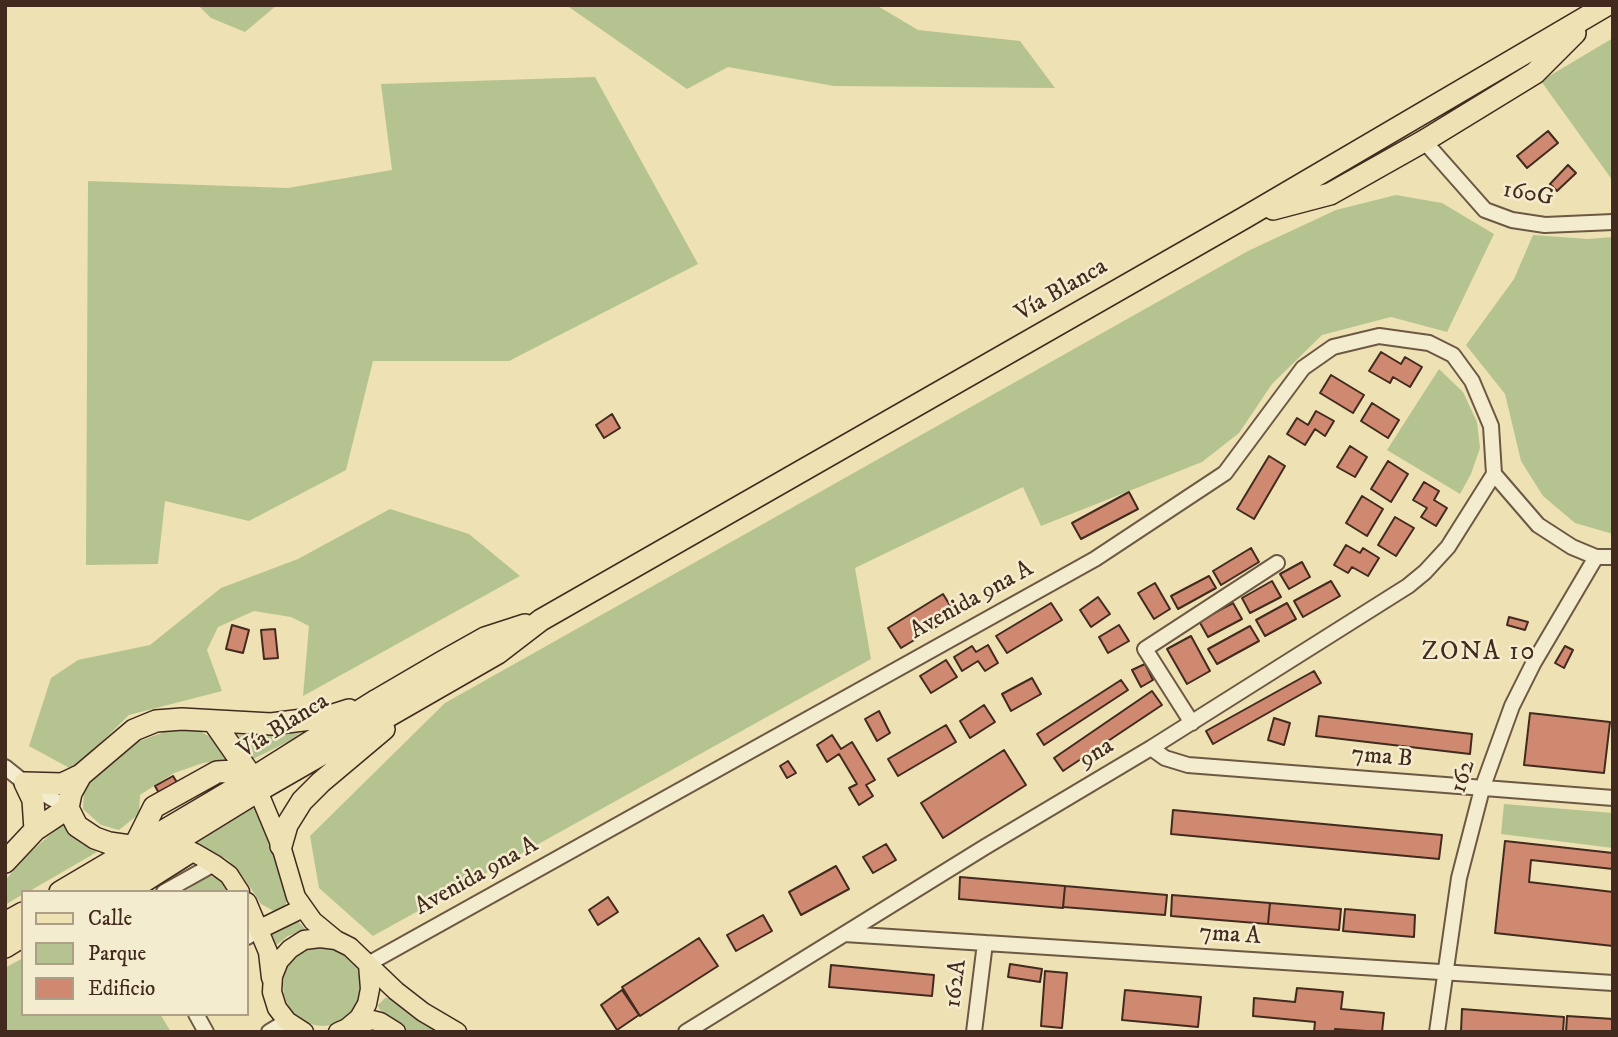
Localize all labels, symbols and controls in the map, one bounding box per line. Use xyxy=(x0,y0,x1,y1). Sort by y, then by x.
street label: 160G xyxy=(1500,176,1556,214)
street label: Vía Blanca xyxy=(1011,253,1113,329)
street label: Avenida 9na A xyxy=(905,555,1039,647)
district label: ZONA 10 xyxy=(1422,638,1536,670)
street label: Vía Blanca xyxy=(233,688,335,766)
street label: 9na xyxy=(1075,733,1119,775)
street label: 7ma B xyxy=(1350,741,1414,775)
street label: 162 xyxy=(1445,757,1483,797)
street label: Avenida 9na A xyxy=(410,831,544,923)
legend xyxy=(21,890,248,1016)
text: Calle xyxy=(88,906,132,932)
street label: 7ma A xyxy=(1198,919,1262,953)
text: Parque xyxy=(88,941,146,967)
street label: 162A xyxy=(940,958,974,1010)
text: Edificio xyxy=(88,976,155,1002)

